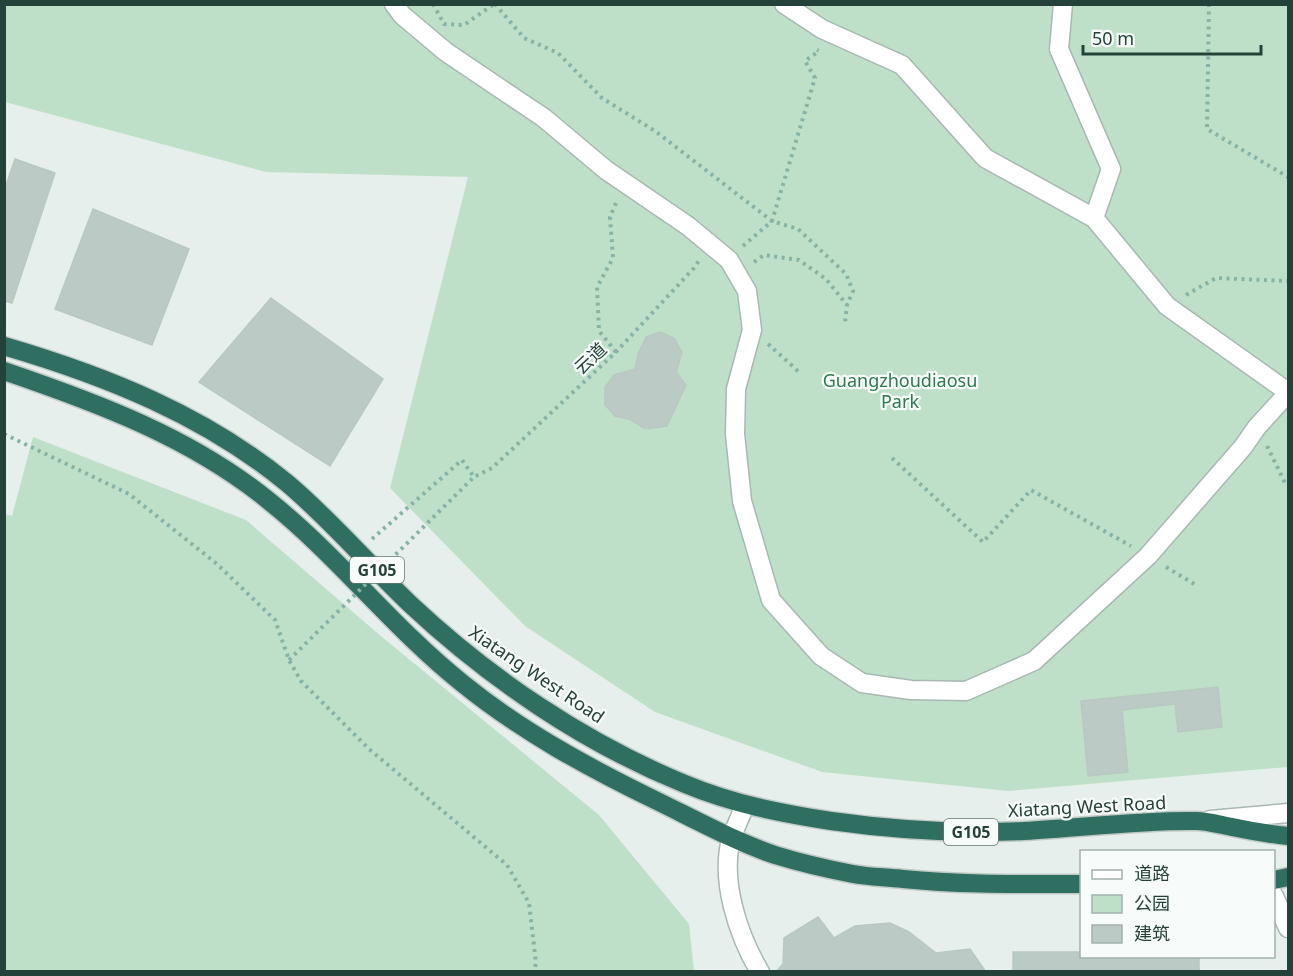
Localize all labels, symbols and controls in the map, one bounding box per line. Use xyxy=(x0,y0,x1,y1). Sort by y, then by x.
scale bar xyxy=(1083,18,1262,56)
text: 50 m xyxy=(1092,26,1134,50)
street label: 云道 xyxy=(569,337,611,379)
park label: Guangzhoudiaosu Park xyxy=(823,368,977,413)
road number: G105 xyxy=(350,557,404,583)
street label: Xiatang West Road xyxy=(465,620,609,728)
street label: Xiatang West Road xyxy=(1007,790,1167,822)
road number: G105 xyxy=(944,819,998,845)
legend xyxy=(1080,850,1275,958)
text: 道路 xyxy=(1134,861,1170,885)
text: 公园 xyxy=(1134,891,1170,915)
text: 建筑 xyxy=(1134,921,1170,945)

